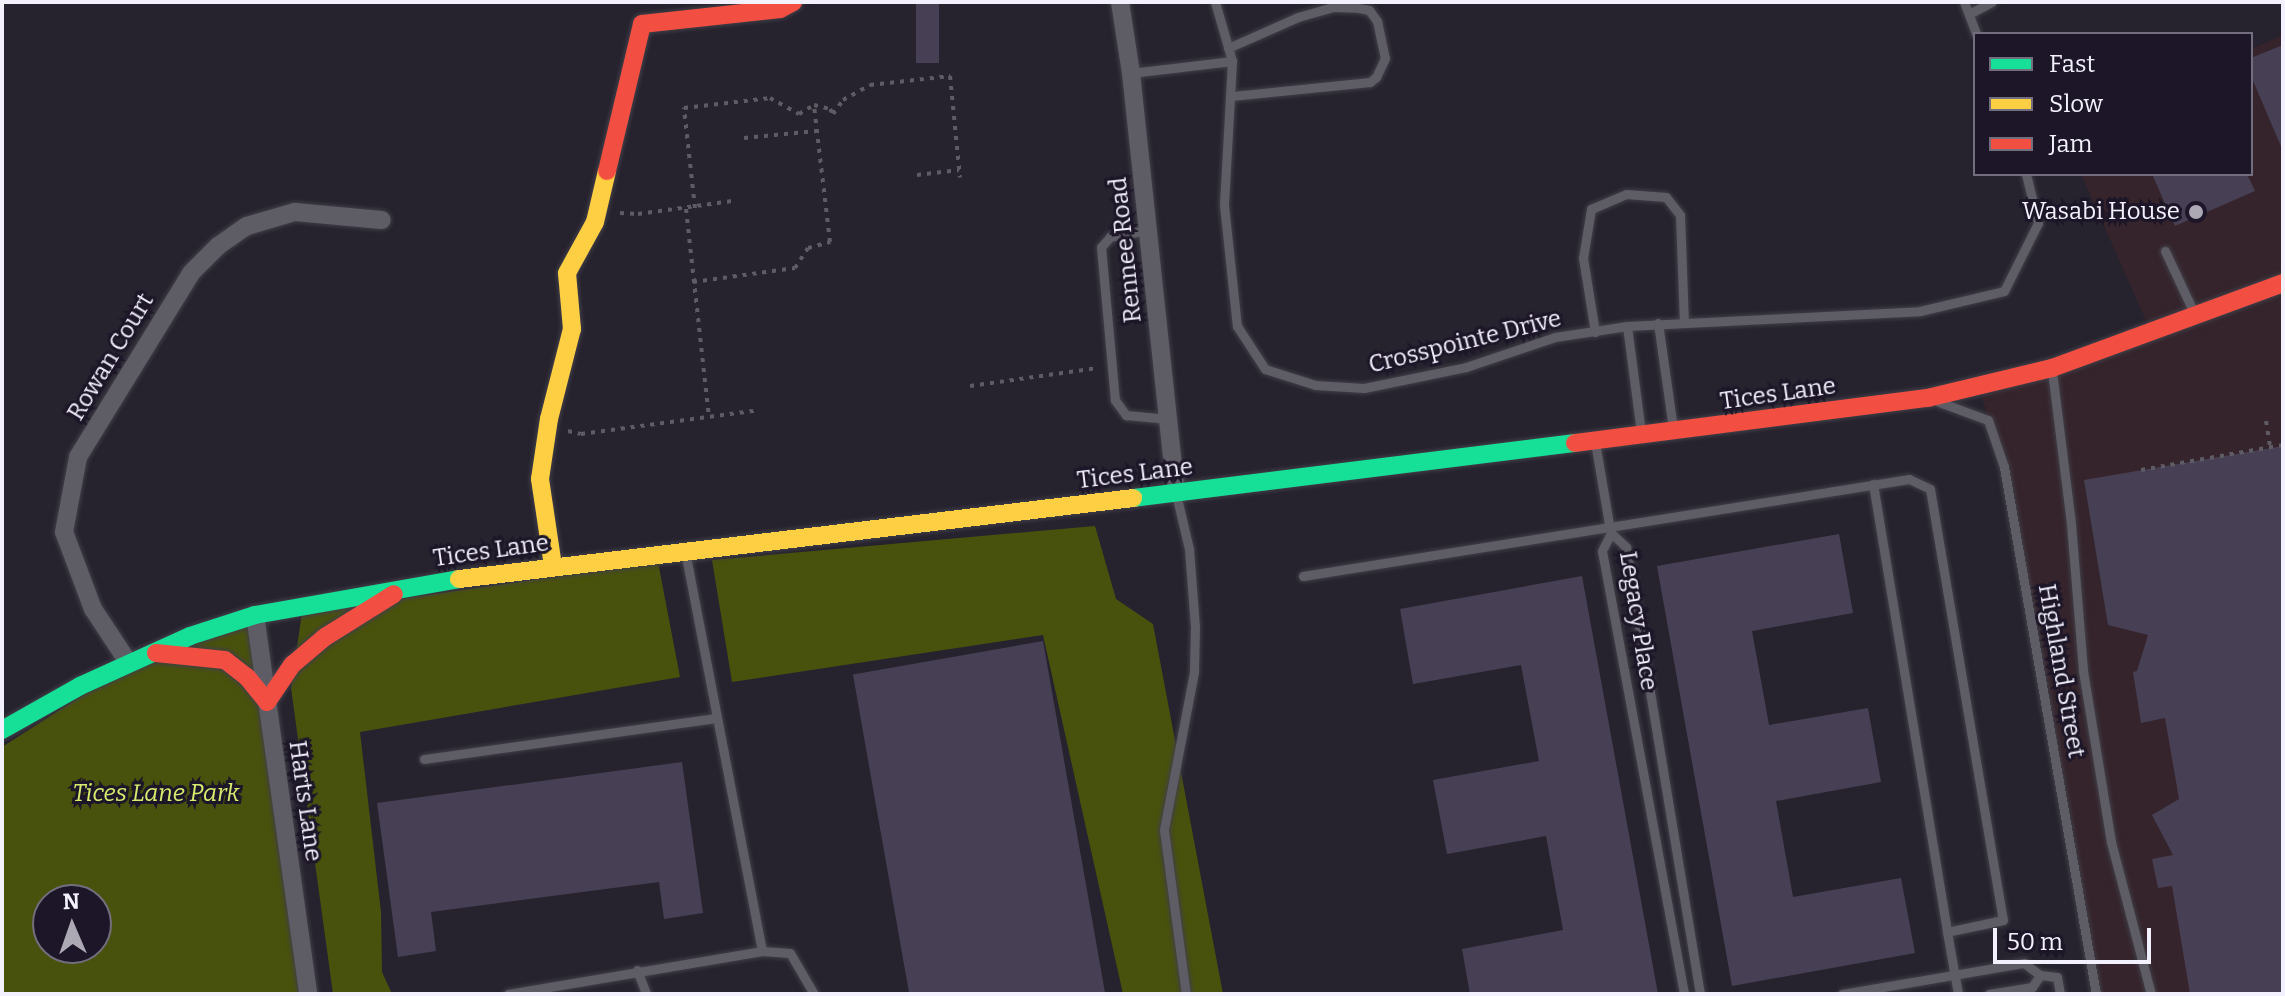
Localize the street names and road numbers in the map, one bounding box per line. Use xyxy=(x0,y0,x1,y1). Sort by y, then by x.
street label: Rennee Road xyxy=(1104,176,1148,324)
street label: Rowan Court xyxy=(62,288,160,426)
street label: Crosspointe Drive xyxy=(1366,304,1564,380)
street label: Tices Lane xyxy=(1718,372,1838,416)
street label: Tices Lane xyxy=(1076,453,1194,495)
street label: Tices Lane xyxy=(431,529,551,573)
street label: Legacy Place xyxy=(1613,549,1663,693)
street label: Highland Street xyxy=(2032,582,2090,760)
street label: Harts Lane xyxy=(282,739,328,863)

